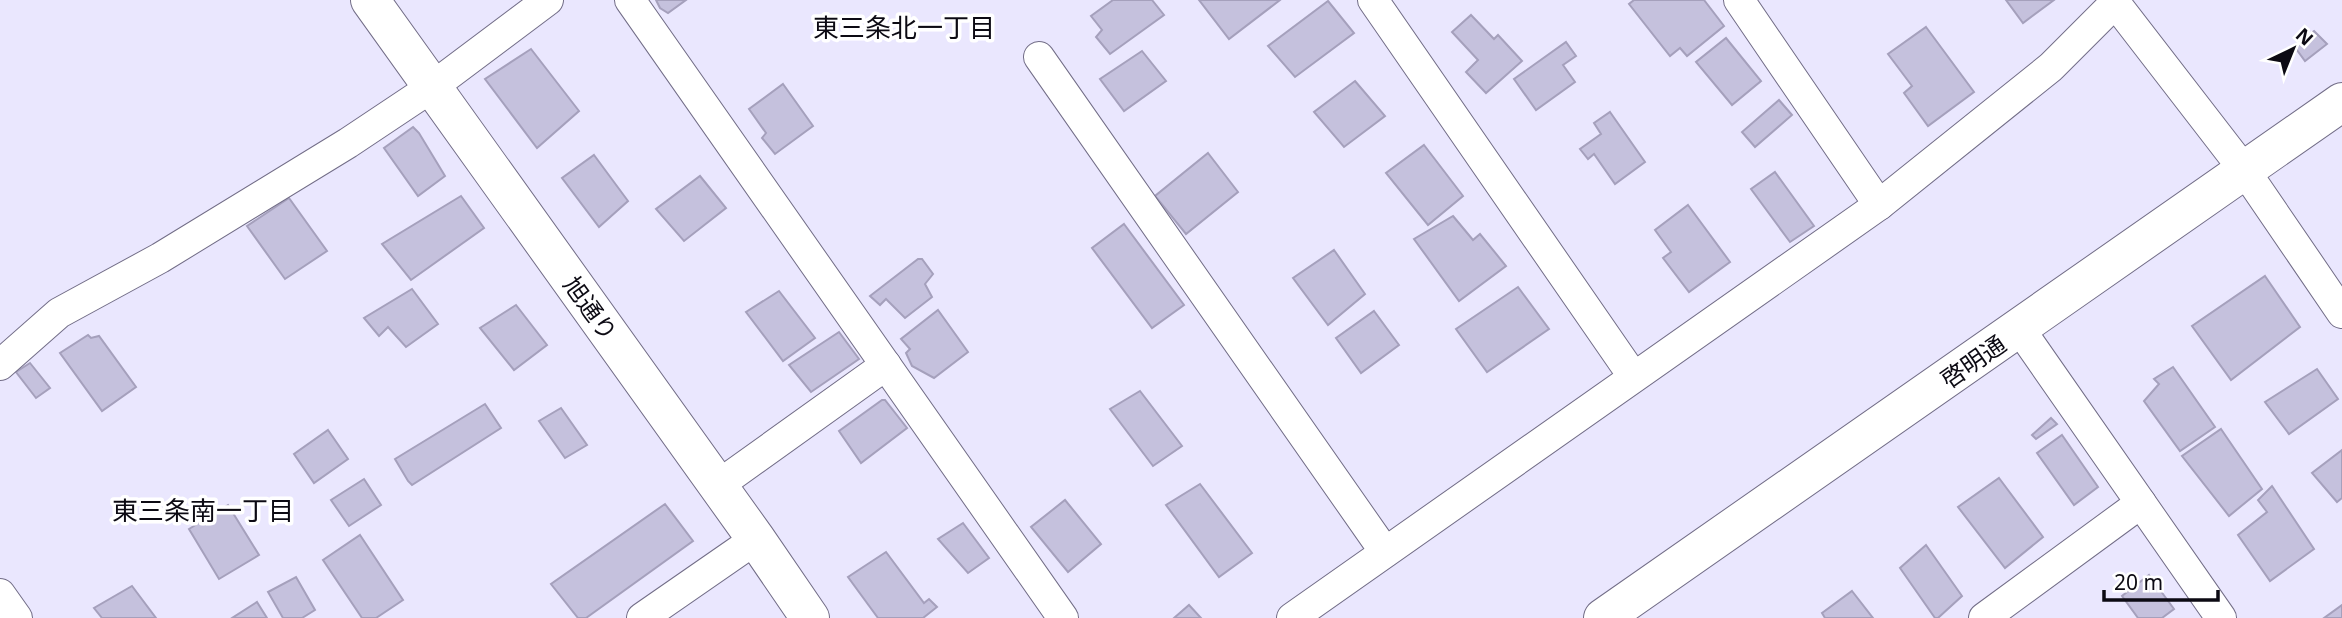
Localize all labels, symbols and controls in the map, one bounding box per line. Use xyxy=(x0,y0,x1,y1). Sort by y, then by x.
district label: 東三条北一丁目 xyxy=(813,9,995,45)
north arrow xyxy=(2258,14,2328,84)
text: N xyxy=(2290,22,2319,51)
street label: 旭通り xyxy=(556,269,626,347)
street label: 啓明通 xyxy=(1934,327,2012,395)
district label: 東三条南一丁目 xyxy=(112,492,294,528)
scale bar xyxy=(2104,558,2218,602)
text: 20 m xyxy=(2114,568,2163,596)

